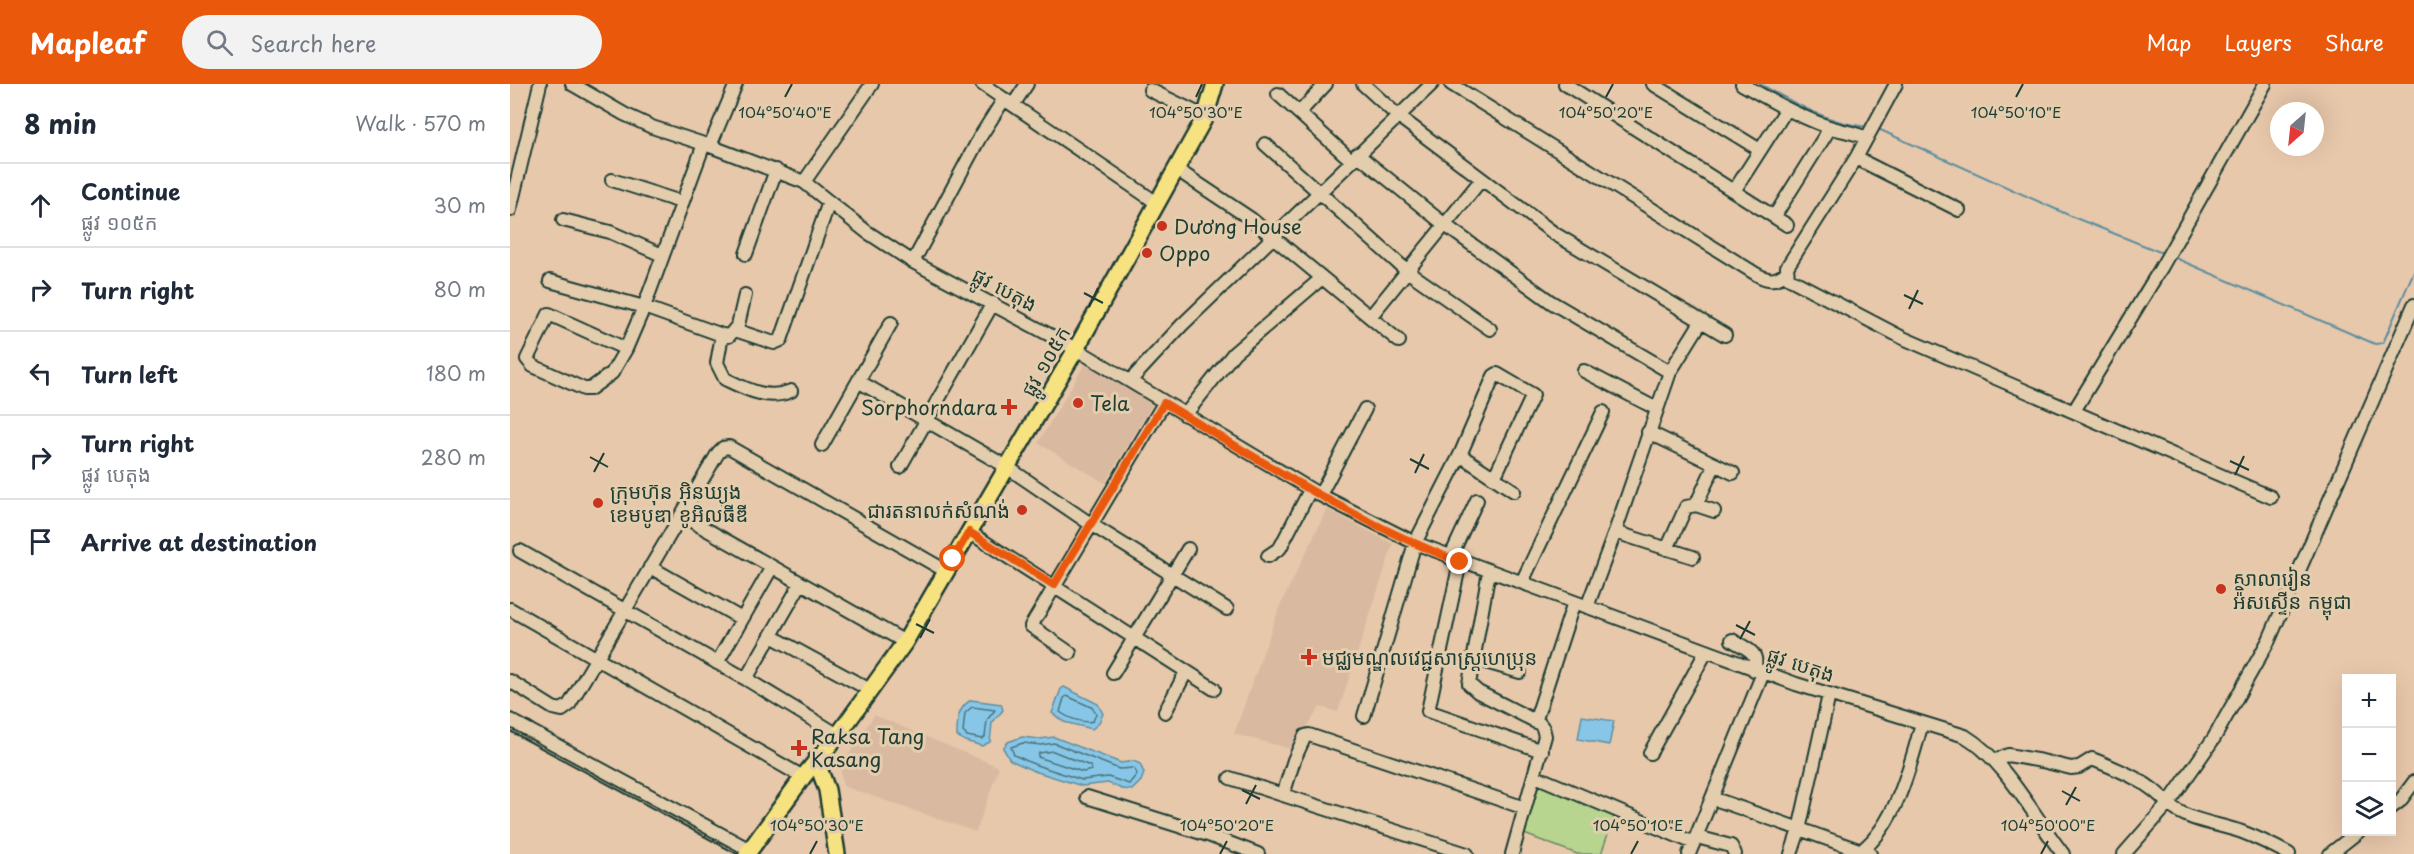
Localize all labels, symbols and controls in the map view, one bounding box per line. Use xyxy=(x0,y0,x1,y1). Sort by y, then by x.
search box xyxy=(182,15,602,69)
text: Mapleaf xyxy=(30,21,146,64)
icon: search xyxy=(203,26,236,59)
text: Search here xyxy=(251,26,376,59)
text: Map xyxy=(2147,26,2191,58)
text: Layers xyxy=(2224,26,2292,58)
text: Share xyxy=(2325,26,2384,58)
text: 104°50'40"E xyxy=(738,100,832,123)
text: 104°50'30"E xyxy=(1149,100,1243,123)
text: 104°50'20"E xyxy=(1559,100,1653,123)
text: 104°50'10"E xyxy=(1971,100,2061,123)
north arrow xyxy=(2270,102,2324,156)
text: 8 min xyxy=(24,104,97,143)
text: Walk · 570 m xyxy=(355,108,486,138)
text: Continue xyxy=(81,174,180,207)
icon: ahead xyxy=(24,189,57,222)
text: 30 m xyxy=(433,190,486,220)
text: ផ្លូវ ១០៥ក xyxy=(81,207,158,237)
place label: Dương House xyxy=(1174,211,1302,241)
marker: Dương House xyxy=(1155,219,1169,233)
place label: Oppo xyxy=(1159,238,1210,268)
marker: Oppo xyxy=(1140,246,1154,260)
street label: ផ្លូវ បេតុង xyxy=(965,259,1043,323)
icon: right xyxy=(24,273,57,306)
text: Turn right xyxy=(81,273,194,306)
text: 80 m xyxy=(434,274,486,304)
street label: ផ្លូវ ១០៥ក xyxy=(1013,320,1081,404)
icon: left xyxy=(24,357,57,390)
text: Turn left xyxy=(81,357,178,390)
text: 180 m xyxy=(426,358,486,388)
place label: Tela xyxy=(1090,388,1130,418)
place label: Sorphorndara xyxy=(861,392,997,422)
marker: Tela xyxy=(1071,396,1085,410)
marker: Sorphorndara xyxy=(1002,400,1016,414)
text: Turn right xyxy=(81,426,194,459)
icon: right xyxy=(24,441,57,474)
text: 280 m xyxy=(421,442,486,472)
text: ផ្លូវ បេតុង xyxy=(81,459,151,489)
place label: ក្រុមហ៊ុន អ៊ិនឃ្យុង ខេមបូឌា ខូអិលធីឌី xyxy=(610,476,748,529)
place label: ជារតនាលក់សំណង់ xyxy=(867,495,1010,525)
marker: ក្រុមហ៊ុន អ៊ិនឃ្យុង ខេមបូឌា ខូអិលធីឌី xyxy=(591,496,605,510)
marker: ជារតនាលក់សំណង់ xyxy=(1015,503,1029,517)
icon: arrive xyxy=(24,525,57,558)
text: Arrive at destination xyxy=(81,525,317,558)
route start xyxy=(939,545,965,571)
route end xyxy=(1446,548,1472,574)
place label: សាលារៀន អ៉ិសស្ទើន កម្ពុជា xyxy=(2233,563,2352,621)
marker: សាលារៀន អ៉ិសស្ទើន កម្ពុជា xyxy=(2214,582,2228,596)
street label: ផ្លូវ បេតុង xyxy=(1762,639,1839,694)
place label: មជ្ឈមណ្ឌលវេជ្ជសាស្ត្រហេប្រុន xyxy=(1322,642,1537,672)
marker: មជ្ឈមណ្ឌលវេជ្ជសាស្ត្រហេប្រុន xyxy=(1300,648,1318,666)
map controls xyxy=(2342,674,2396,836)
button: + xyxy=(2342,674,2396,728)
place label: Raksa Tang Kasang xyxy=(811,721,924,774)
button: − xyxy=(2342,728,2396,782)
marker: Raksa Tang Kasang xyxy=(792,741,806,755)
button: layers xyxy=(2342,782,2396,836)
text: 104°50'30"E xyxy=(770,813,864,836)
text: 104°50'20"E xyxy=(1180,813,1274,836)
text: 104°50'10"E xyxy=(1593,813,1683,836)
text: 104°50'00"E xyxy=(2001,813,2095,836)

